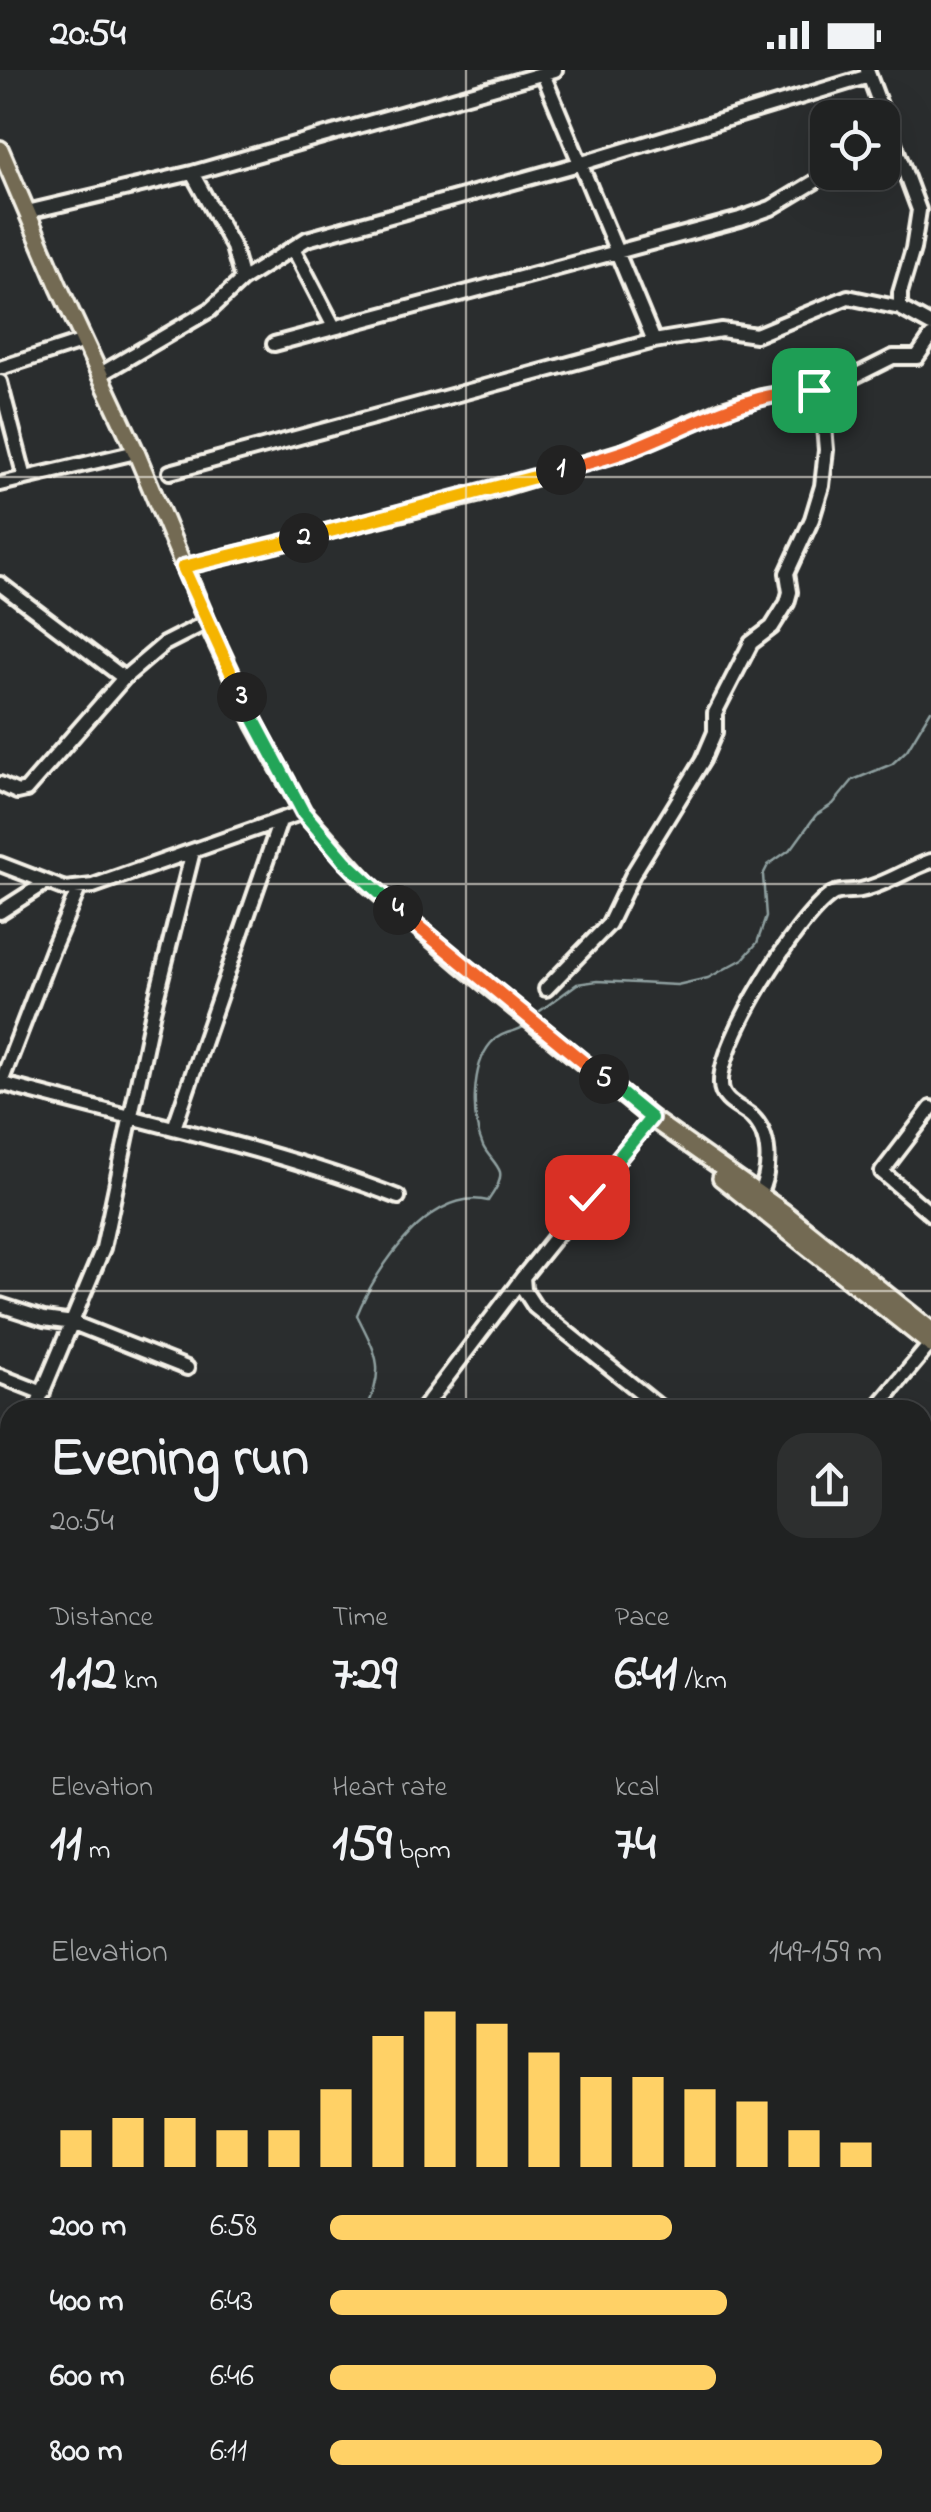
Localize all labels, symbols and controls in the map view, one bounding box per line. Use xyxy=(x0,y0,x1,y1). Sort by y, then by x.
text: 20:54 xyxy=(50,7,126,63)
map controls xyxy=(810,100,900,190)
button: locate xyxy=(810,100,900,190)
pin xyxy=(772,348,857,433)
icon: arrive xyxy=(787,363,842,418)
pin: 1 xyxy=(536,445,586,495)
text: 1 xyxy=(557,449,565,490)
pin: 2 xyxy=(279,513,329,563)
text: 2 xyxy=(297,517,311,558)
pin: 3 xyxy=(217,672,267,722)
text: 3 xyxy=(236,676,248,717)
pin: 4 xyxy=(373,885,423,935)
text: 4 xyxy=(392,889,404,930)
pin: 5 xyxy=(579,1054,629,1104)
text: 5 xyxy=(596,1058,612,1099)
pin xyxy=(545,1155,630,1240)
icon: check xyxy=(560,1170,615,1225)
text: Evening run xyxy=(50,1421,309,1501)
button: share xyxy=(777,1433,882,1538)
text: 20:54 xyxy=(50,1499,114,1546)
text: Distance xyxy=(50,1598,153,1639)
text: Time xyxy=(332,1598,388,1639)
text: Pace xyxy=(615,1598,669,1639)
text: 1.12 xyxy=(50,1639,117,1712)
text: 7:29 xyxy=(332,1639,397,1712)
text: 6:41 xyxy=(615,1639,677,1712)
text: km xyxy=(117,1661,158,1702)
text: /km xyxy=(677,1661,727,1702)
text: Elevation xyxy=(50,1768,153,1809)
text: Heart rate xyxy=(332,1768,447,1809)
text: kcal xyxy=(615,1768,659,1809)
text: 11 xyxy=(50,1809,82,1882)
text: 159 xyxy=(332,1809,392,1882)
text: 74 xyxy=(615,1809,656,1882)
text: m xyxy=(82,1831,111,1872)
text: bpm xyxy=(392,1831,451,1872)
text: Elevation xyxy=(50,1930,168,1977)
text: 149–159 m xyxy=(769,1930,882,1977)
text: 200 m xyxy=(50,2204,126,2251)
text: 6:58 xyxy=(210,2204,257,2251)
text: 400 m xyxy=(50,2279,124,2326)
text: 6:43 xyxy=(210,2279,253,2326)
text: 600 m xyxy=(50,2354,125,2401)
text: 6:46 xyxy=(210,2354,254,2401)
text: 800 m xyxy=(50,2429,122,2476)
text: 6:11 xyxy=(210,2429,247,2476)

